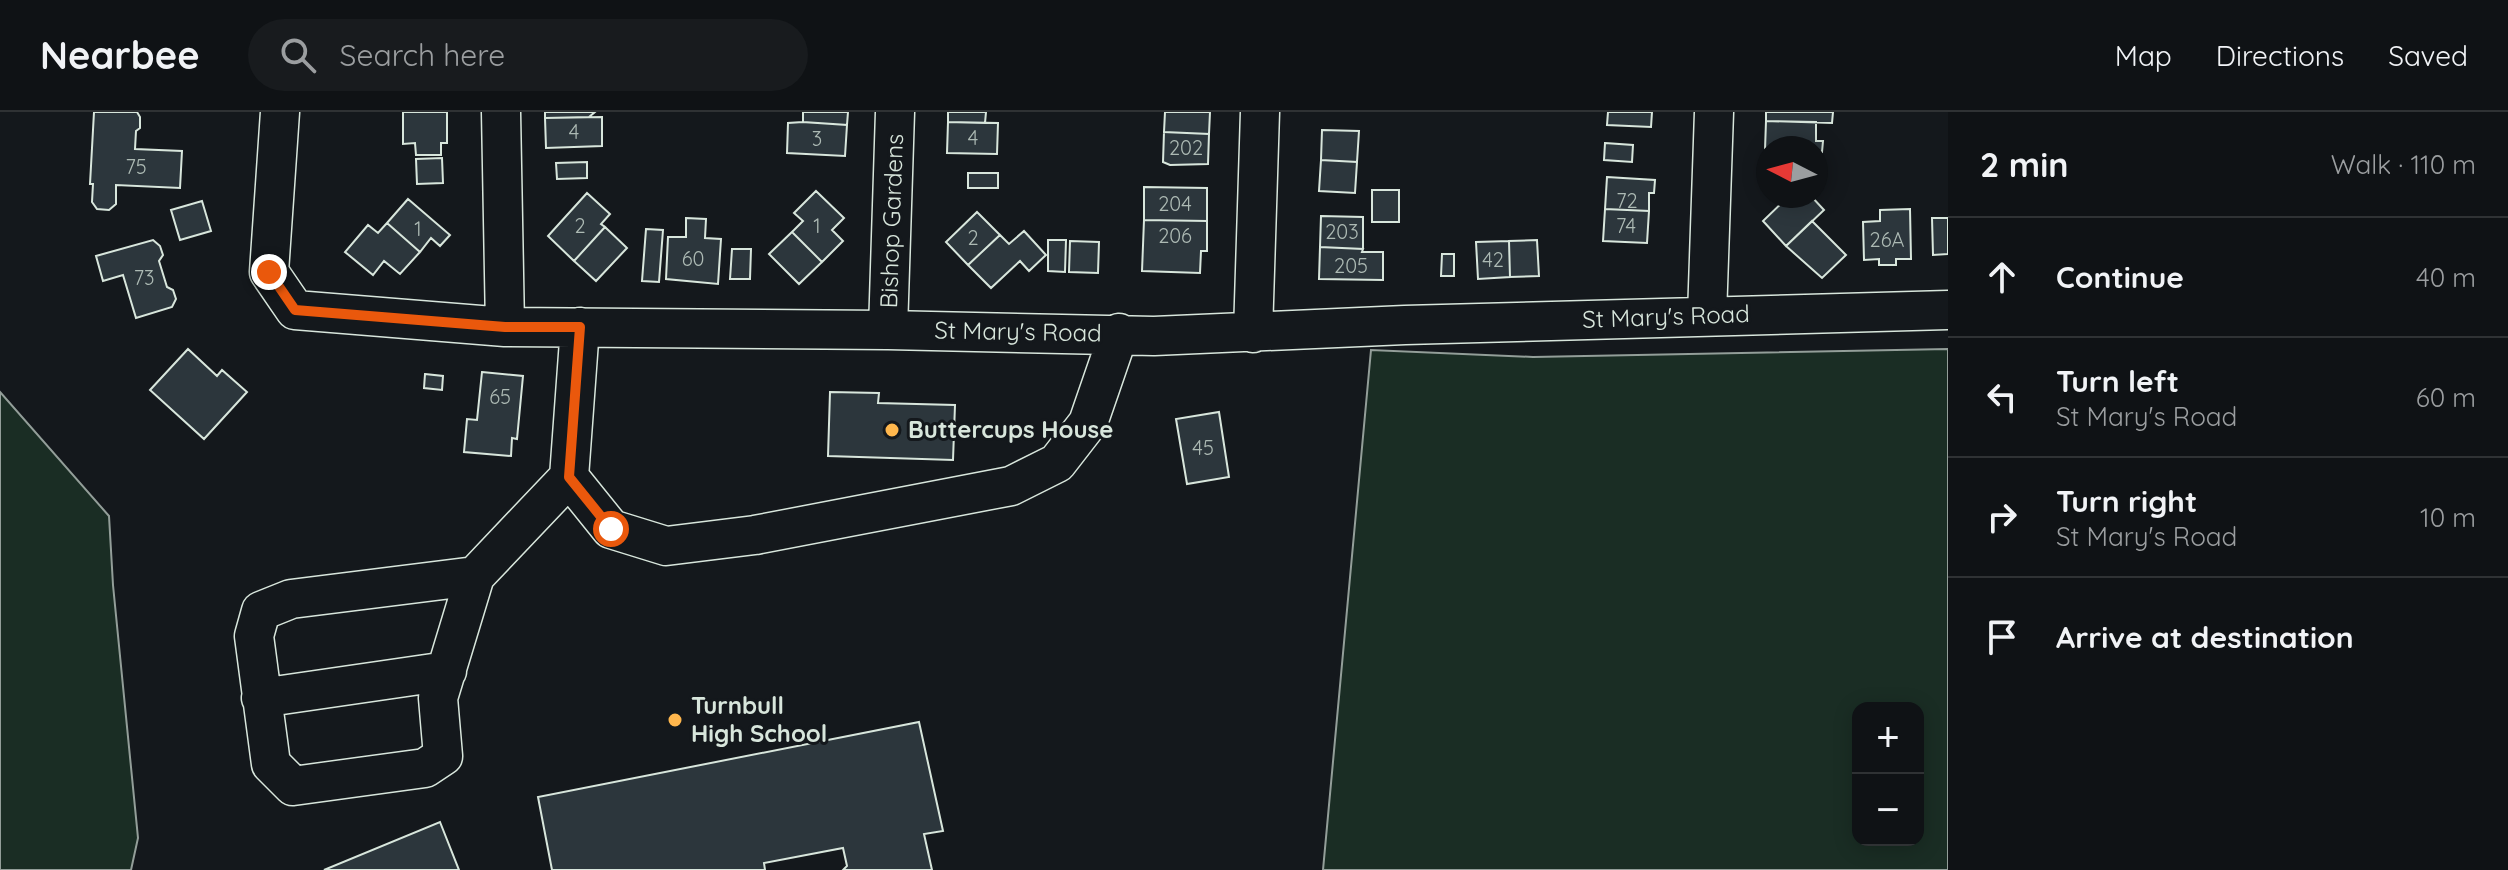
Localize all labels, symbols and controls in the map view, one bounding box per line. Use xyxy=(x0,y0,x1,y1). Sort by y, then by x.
search box xyxy=(248,19,808,91)
text: Nearbee xyxy=(40,31,200,79)
icon: search xyxy=(276,33,320,77)
text: Search here xyxy=(340,36,505,74)
text: Map xyxy=(2115,38,2172,73)
text: Directions xyxy=(2216,38,2344,73)
text: Saved xyxy=(2388,38,2468,73)
house number: 4 xyxy=(569,119,579,144)
house number: 4 xyxy=(968,125,978,150)
house number: 3 xyxy=(812,126,822,151)
street label: Bishop Gardens xyxy=(873,133,909,309)
house number: 202 xyxy=(1169,135,1203,160)
north arrow xyxy=(1756,136,1828,208)
text: 2 min xyxy=(1980,143,2069,186)
text: Walk · 110 m xyxy=(2331,148,2476,181)
house number: 75 xyxy=(125,154,147,179)
house number: 72 xyxy=(1616,188,1638,213)
house number: 204 xyxy=(1158,191,1192,216)
house number: 2 xyxy=(574,213,586,238)
house number: 1 xyxy=(813,213,821,238)
house number: 74 xyxy=(1616,213,1636,238)
house number: 1 xyxy=(414,216,422,241)
house number: 203 xyxy=(1325,219,1359,244)
house number: 206 xyxy=(1158,223,1192,248)
house number: 2 xyxy=(967,225,979,250)
house number: 26A xyxy=(1870,227,1904,252)
house number: 60 xyxy=(682,246,704,271)
house number: 42 xyxy=(1482,247,1504,272)
house number: 205 xyxy=(1334,253,1368,278)
route end xyxy=(251,254,287,290)
icon: ahead xyxy=(1980,255,2024,299)
text: Continue xyxy=(2056,258,2184,296)
text: 40 m xyxy=(2416,261,2476,294)
house number: 73 xyxy=(134,265,154,290)
street label: St Mary's Road xyxy=(1582,298,1750,334)
street label: St Mary's Road xyxy=(934,315,1102,347)
text: Turn left xyxy=(2056,362,2179,400)
icon: left xyxy=(1980,375,2024,419)
text: 60 m xyxy=(2416,381,2476,414)
house number: 65 xyxy=(489,384,511,409)
text: St Mary's Road xyxy=(2056,400,2237,433)
place label: Buttercups House xyxy=(908,414,1113,444)
marker: Buttercups House xyxy=(883,421,901,439)
house number: 45 xyxy=(1192,435,1214,460)
text: Turn right xyxy=(2056,482,2197,520)
icon: right xyxy=(1980,495,2024,539)
text: 10 m xyxy=(2420,501,2476,534)
route start xyxy=(593,511,629,547)
text: St Mary's Road xyxy=(2056,520,2237,553)
icon: arrive xyxy=(1980,615,2024,659)
text: Arrive at destination xyxy=(2056,618,2354,656)
place label: Turnbull High School xyxy=(691,690,827,748)
map controls xyxy=(1852,702,1924,846)
button: + xyxy=(1852,702,1924,774)
marker: Turnbull High School xyxy=(666,711,684,729)
button: − xyxy=(1852,774,1924,846)

